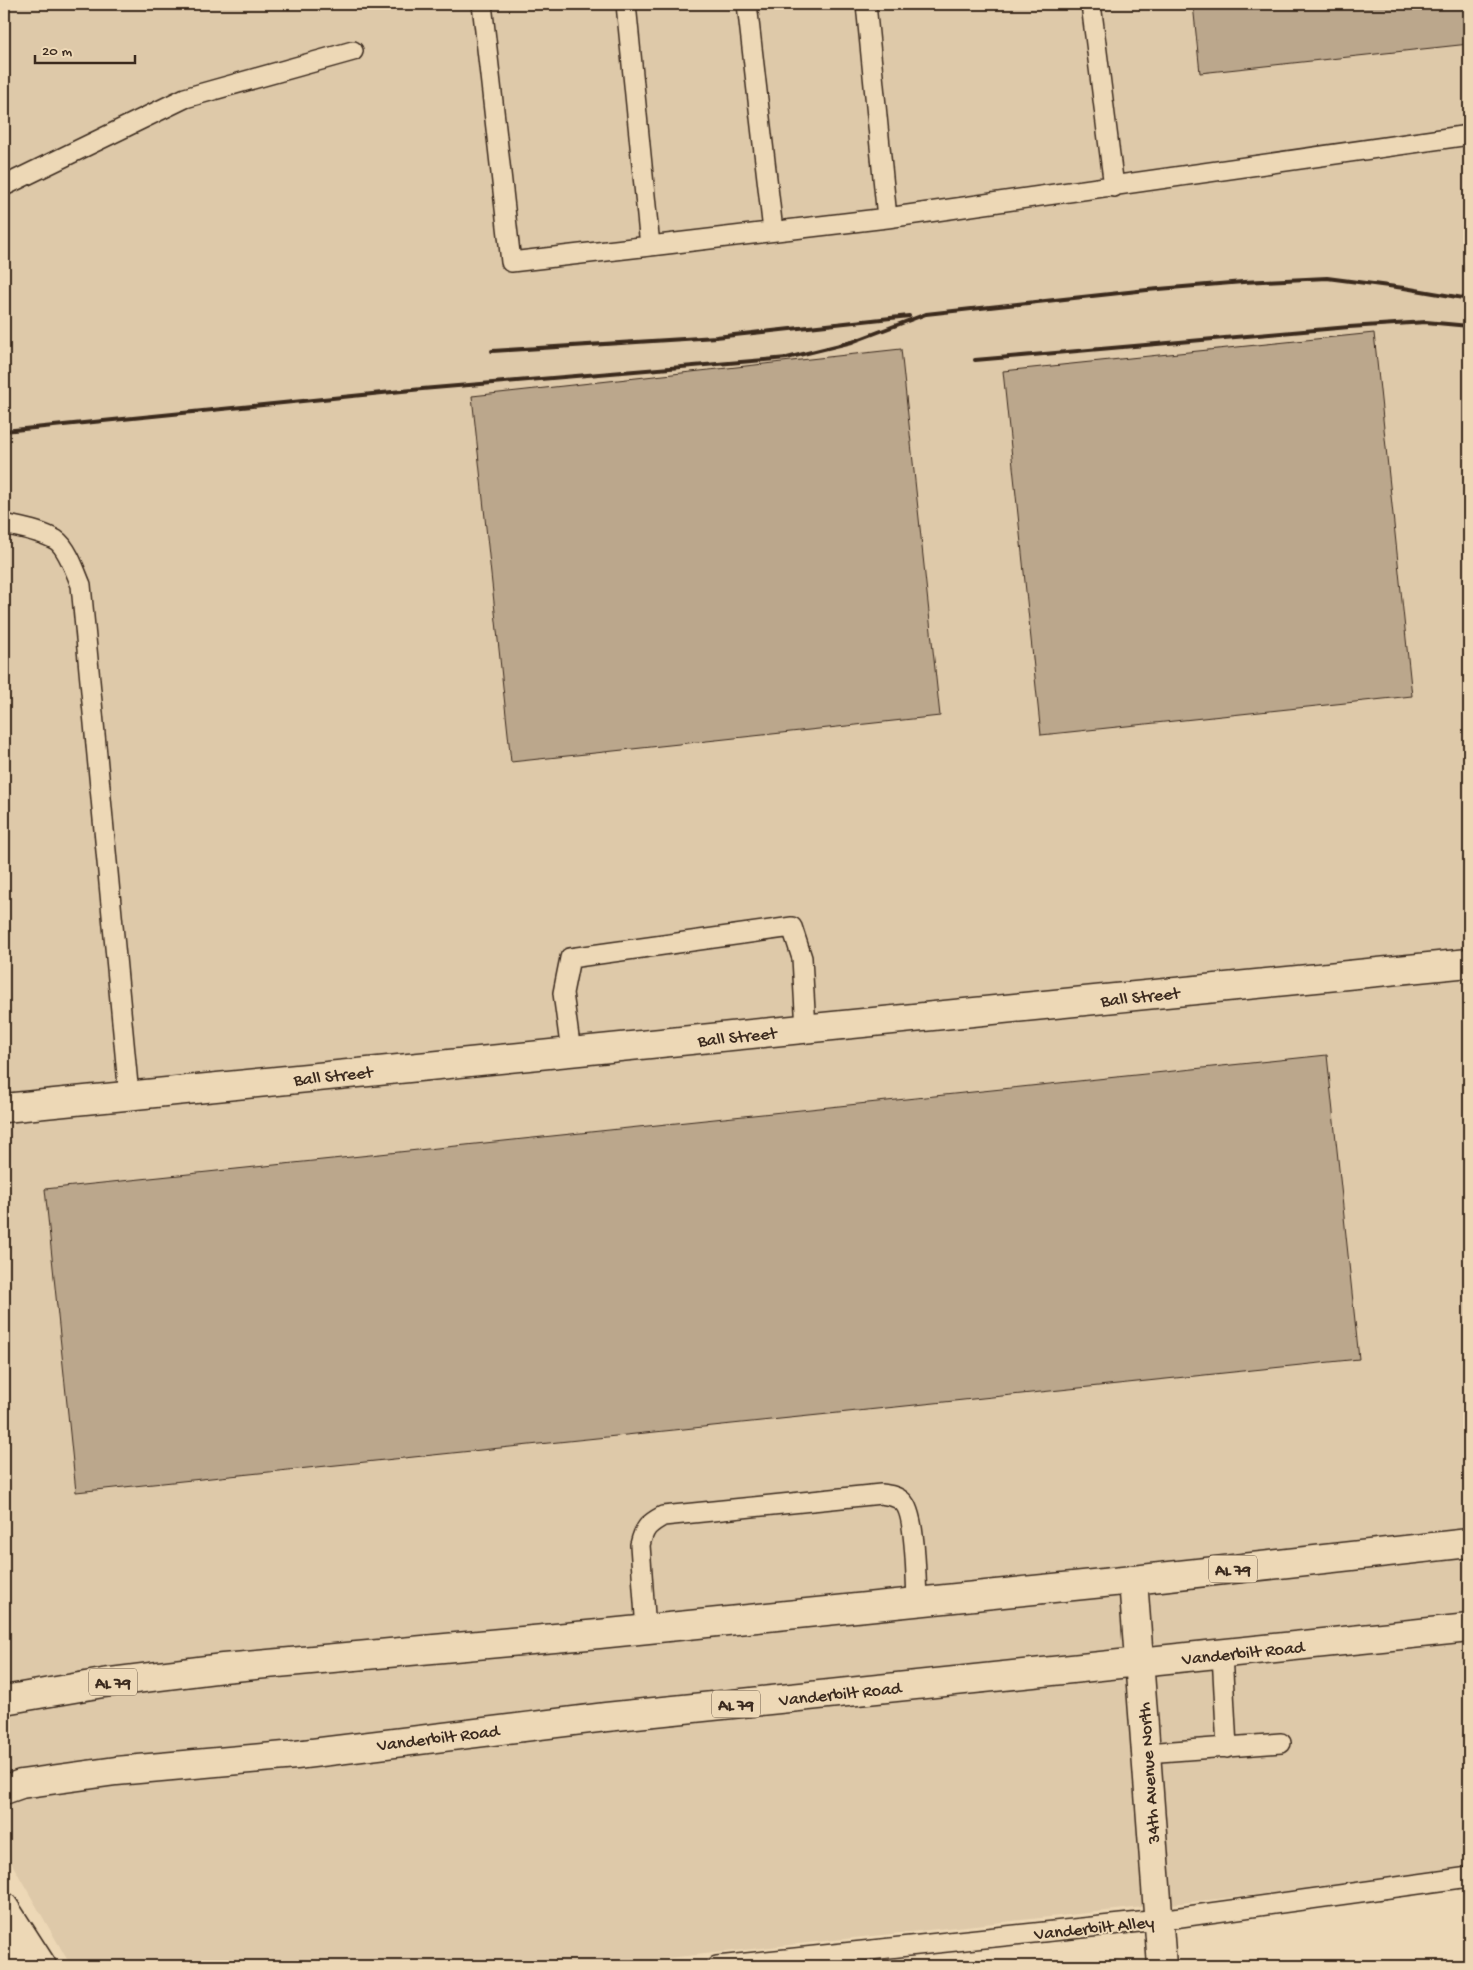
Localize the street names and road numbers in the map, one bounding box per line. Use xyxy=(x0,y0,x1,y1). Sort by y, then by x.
street label: Ball Street xyxy=(1099,984,1182,1013)
street label: Ball Street xyxy=(696,1024,779,1053)
street label: Ball Street xyxy=(292,1063,375,1092)
road number: AL 79 xyxy=(1209,1556,1257,1582)
street label: Vanderbilt Road xyxy=(1180,1637,1307,1671)
road number: AL 79 xyxy=(89,1668,137,1695)
street label: Vanderbilt Road xyxy=(777,1678,904,1712)
road number: AL 79 xyxy=(712,1690,760,1718)
street label: 34th Avenue North xyxy=(1135,1701,1166,1845)
street label: Vanderbilt Road xyxy=(375,1721,502,1758)
street label: Vanderbilt Alley xyxy=(1032,1913,1155,1946)

